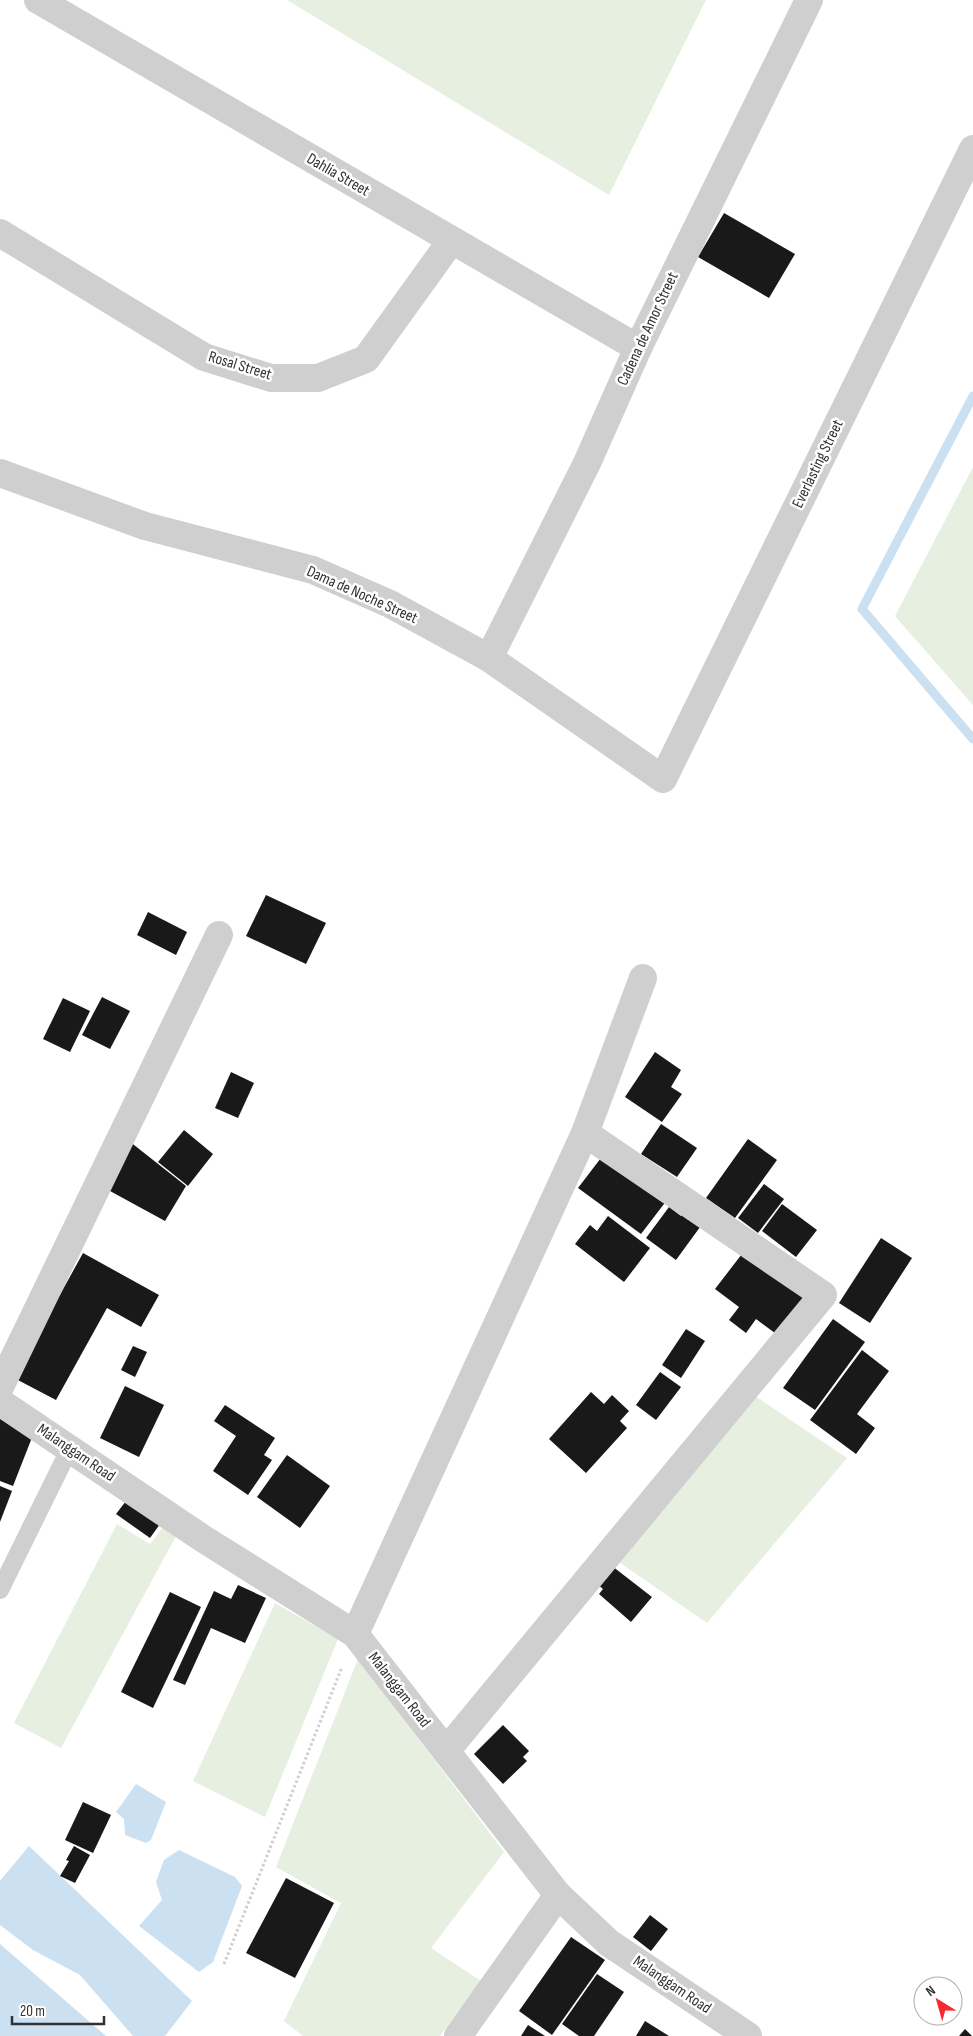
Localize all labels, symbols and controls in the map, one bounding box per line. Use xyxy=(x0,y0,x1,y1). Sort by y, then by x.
street label: Dahlia Street xyxy=(303,149,373,201)
street label: Cadena de Amor Street xyxy=(613,269,683,389)
street label: Rosal Street xyxy=(206,347,274,385)
street label: Everlasting Street xyxy=(788,417,848,511)
street label: Dama de Noche Street xyxy=(304,562,420,628)
street label: Malanggam Road xyxy=(33,1420,119,1486)
street label: Malanggam Road xyxy=(364,1649,434,1731)
street label: Malanggam Road xyxy=(629,1952,715,2018)
north arrow xyxy=(913,1976,963,2026)
text: N xyxy=(922,1982,939,2000)
scale bar xyxy=(12,1994,105,2026)
text: 20 m xyxy=(20,2002,45,2021)

